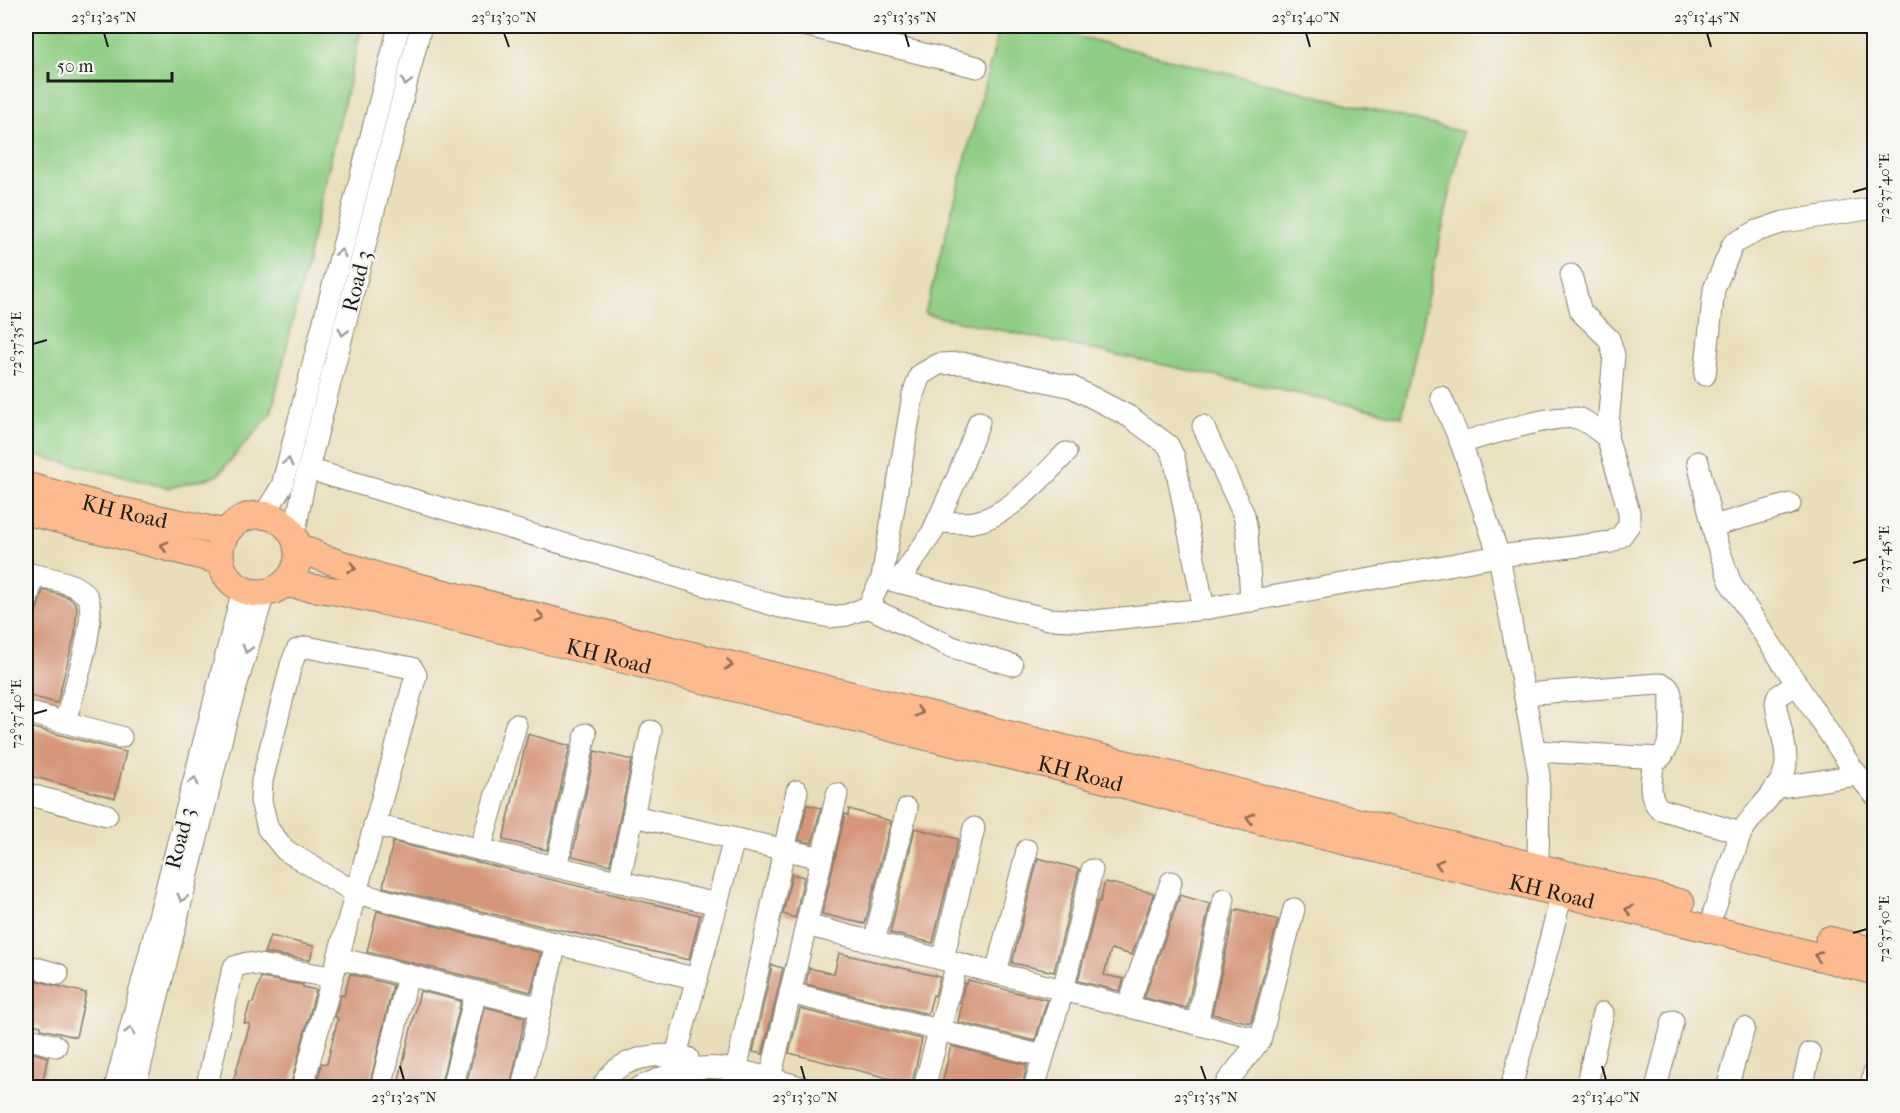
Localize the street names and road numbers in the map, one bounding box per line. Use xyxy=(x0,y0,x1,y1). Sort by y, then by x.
street label: Road 3 xyxy=(337,248,377,315)
street label: KH Road xyxy=(79,490,171,535)
street label: KH Road xyxy=(563,633,655,680)
street label: KH Road xyxy=(1035,750,1127,798)
street label: Road 3 xyxy=(160,805,200,872)
street label: KH Road xyxy=(1506,869,1598,915)

